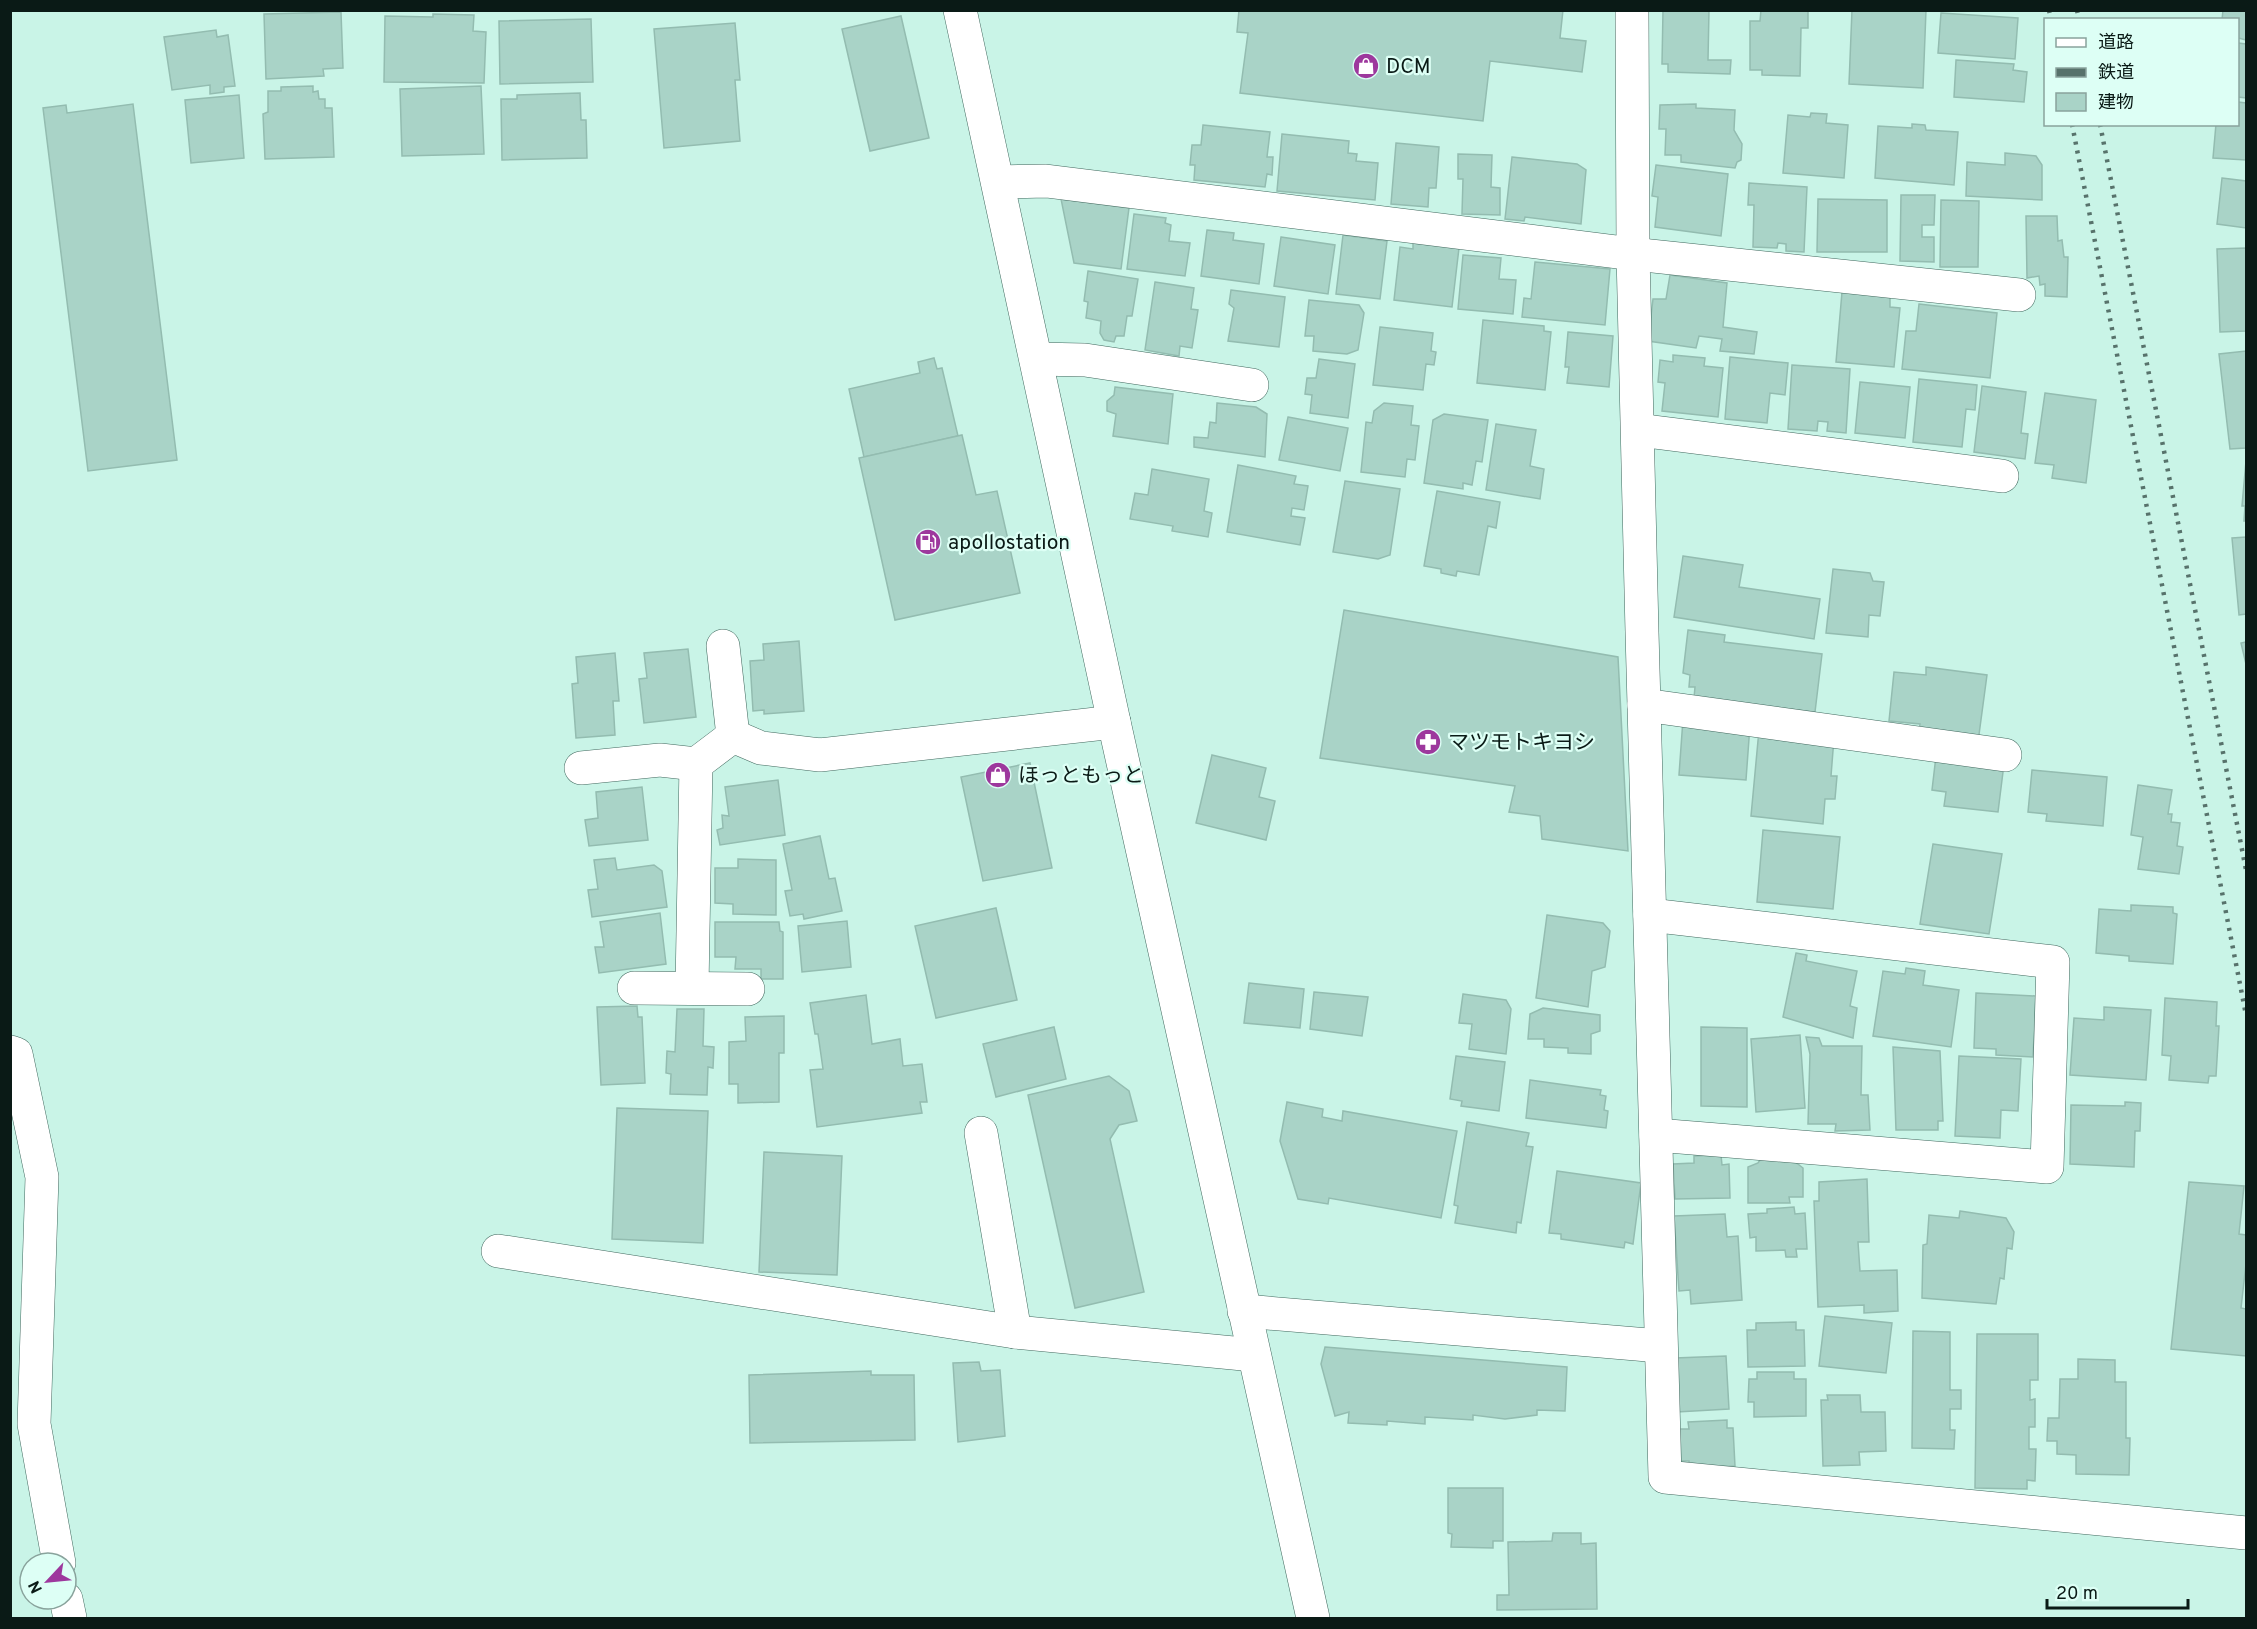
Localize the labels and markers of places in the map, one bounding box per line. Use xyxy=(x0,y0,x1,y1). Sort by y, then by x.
shop icon: DCM xyxy=(1351,51,1381,81)
place label: DCM xyxy=(1386,54,1431,81)
fuel station icon: apollostation xyxy=(913,527,943,557)
place label: apollostation xyxy=(948,530,1070,557)
pharmacy icon: マツモトキヨシ xyxy=(1413,727,1443,757)
place label: マツモトキヨシ xyxy=(1448,730,1595,757)
shop icon: ほっともっと xyxy=(983,760,1013,790)
place label: ほっともっと xyxy=(1018,763,1144,790)

